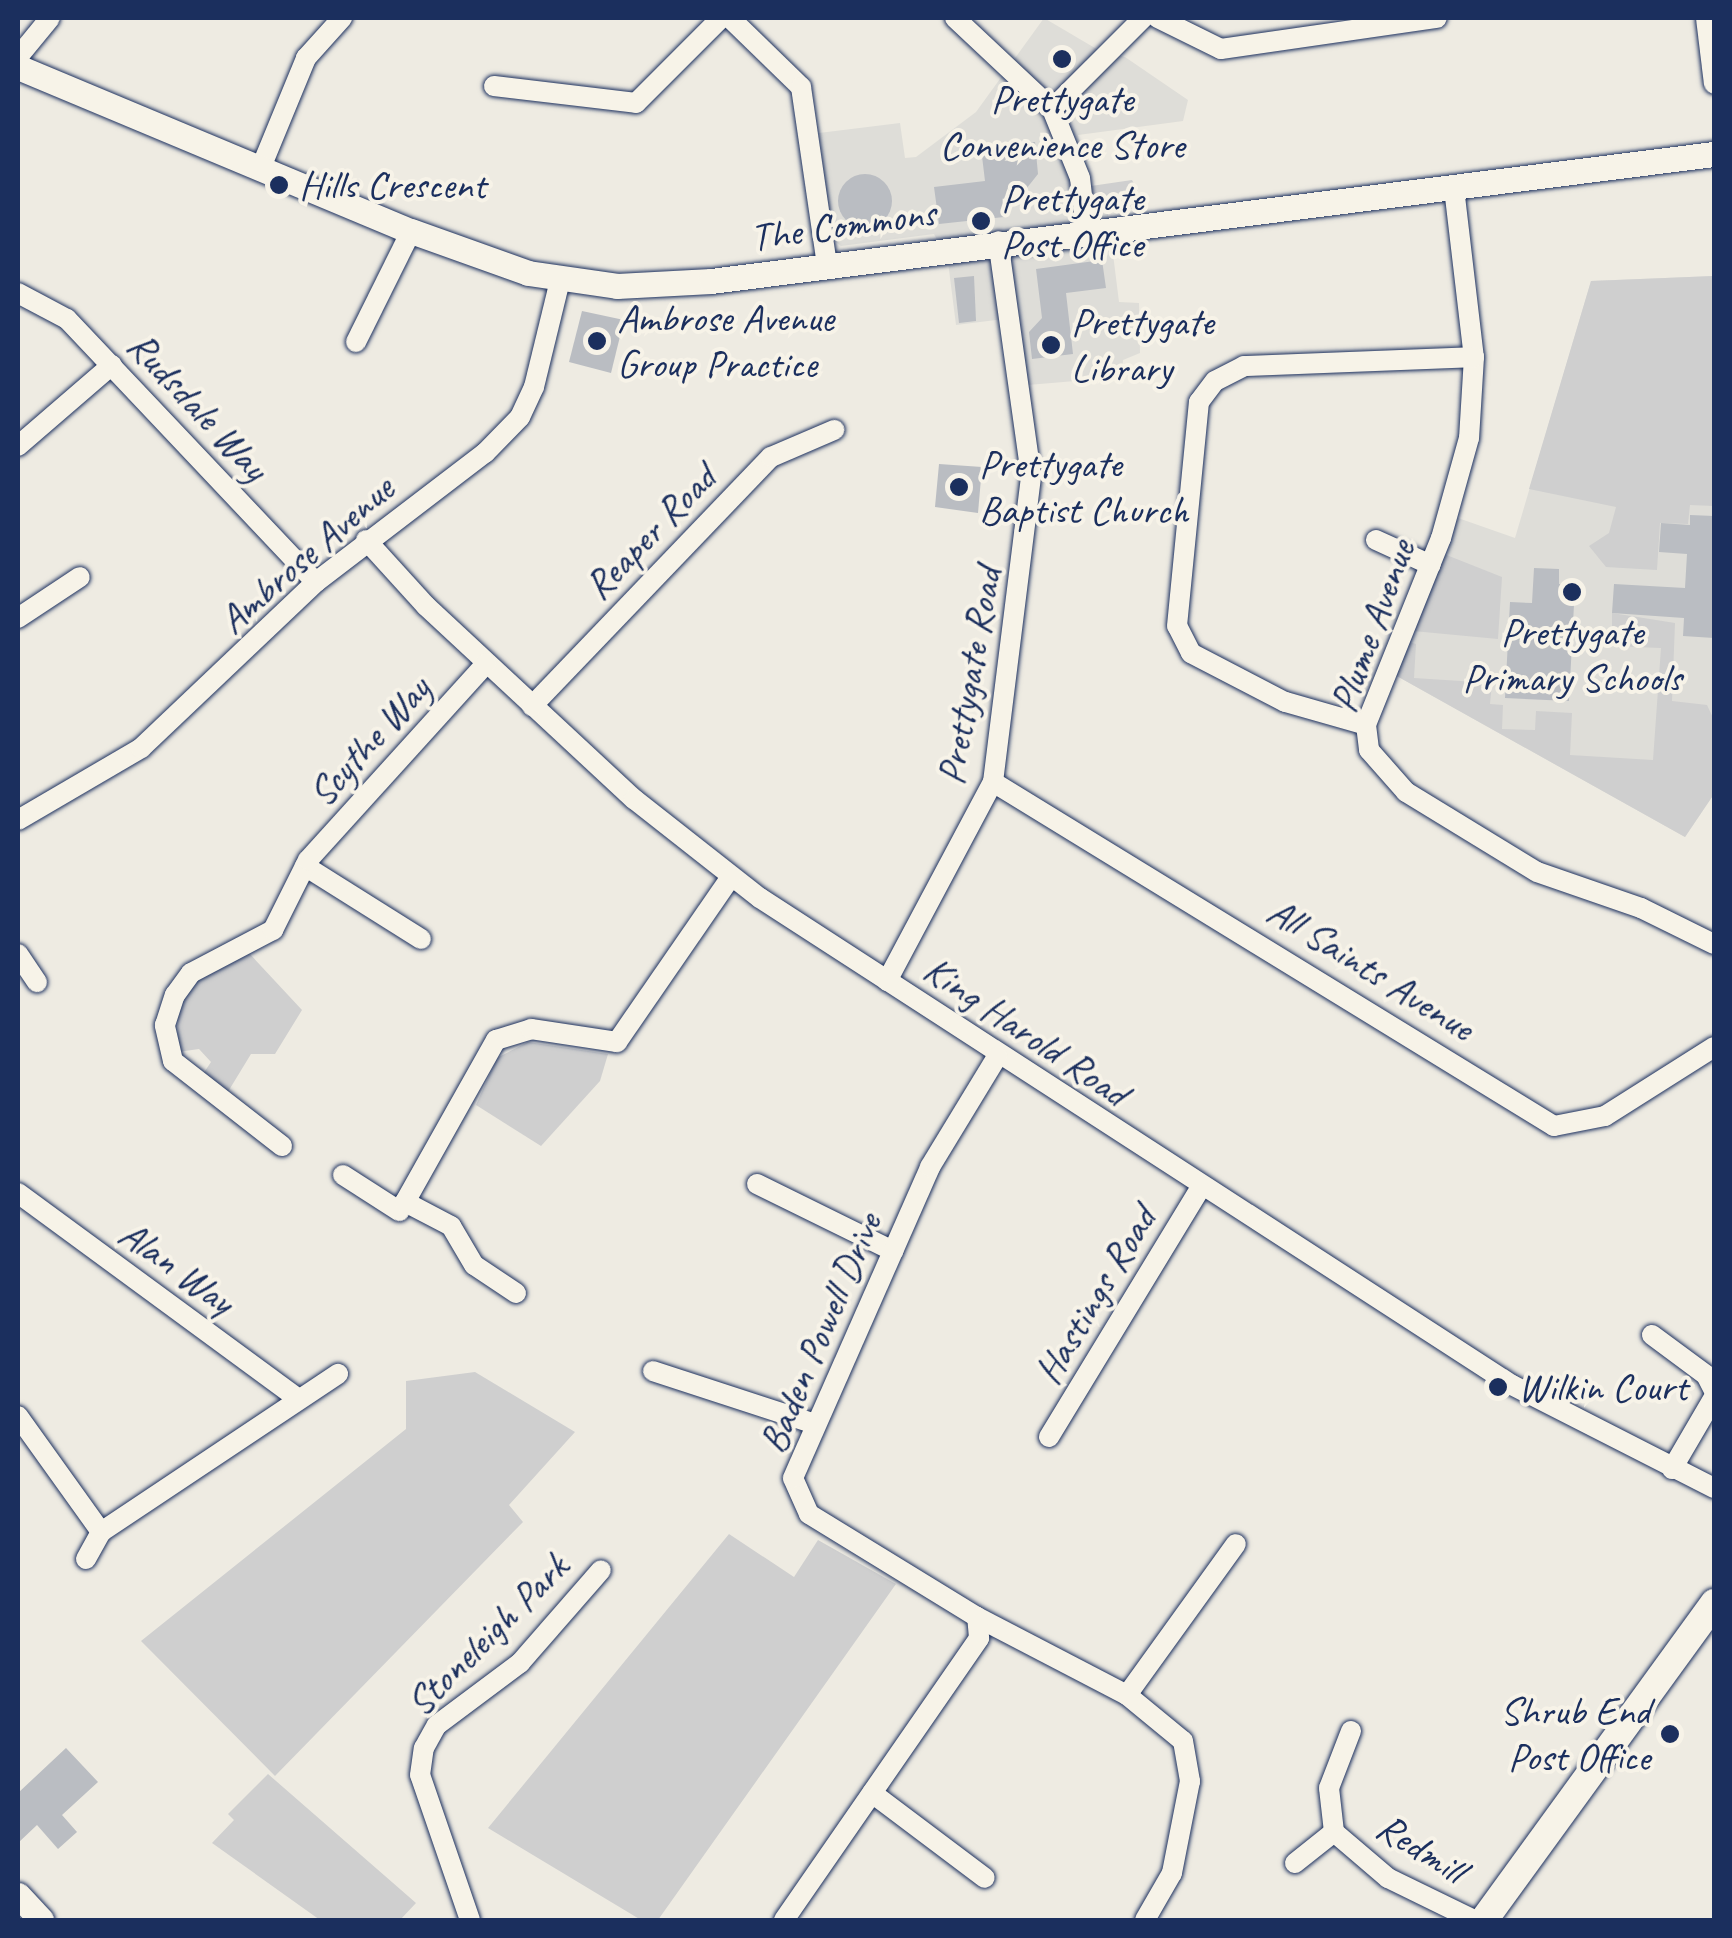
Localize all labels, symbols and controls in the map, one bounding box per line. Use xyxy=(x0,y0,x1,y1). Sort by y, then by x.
marker: Prettygate Convenience Store xyxy=(1051,48,1073,70)
place label: Prettygate Convenience Store xyxy=(939,75,1185,169)
place label: Hills Crescent xyxy=(299,161,485,209)
marker: Hills Crescent xyxy=(268,174,290,196)
place label: Prettygate Post Office xyxy=(1001,174,1144,268)
street label: The Commons xyxy=(748,188,938,262)
marker: Prettygate Post Office xyxy=(970,210,992,232)
place label: Ambrose Avenue Group Practice xyxy=(617,294,834,388)
place label: Prettygate Library xyxy=(1071,298,1214,392)
street label: Rudsdale Way xyxy=(117,322,279,490)
marker: Ambrose Avenue Group Practice xyxy=(586,330,608,352)
marker: Prettygate Library xyxy=(1040,334,1062,356)
place label: Prettygate Baptist Church xyxy=(979,440,1190,534)
street label: Reaper Road xyxy=(574,454,726,610)
street label: Ambrose Avenue xyxy=(209,465,403,643)
marker: Prettygate Baptist Church xyxy=(948,476,970,498)
street label: Plume Avenue xyxy=(1319,533,1425,719)
street label: Prettygate Road xyxy=(926,564,1012,788)
marker: Prettygate Primary Schools xyxy=(1561,581,1583,603)
place label: Prettygate Primary Schools xyxy=(1463,608,1681,702)
street label: Scythe Way xyxy=(298,665,440,817)
street label: All Saints Avenue xyxy=(1259,887,1483,1051)
street label: King Harold Road xyxy=(914,945,1138,1117)
street label: Hastings Road xyxy=(1024,1198,1166,1392)
street label: Baden Powell Drive xyxy=(748,1206,892,1460)
street label: Alan Way xyxy=(110,1209,244,1325)
place label: Wilkin Court xyxy=(1518,1363,1687,1411)
marker: Wilkin Court xyxy=(1487,1376,1509,1398)
street label: Stoneleigh Park xyxy=(395,1543,579,1727)
place label: Shrub End Post Office xyxy=(1500,1687,1650,1781)
marker: Shrub End Post Office xyxy=(1659,1723,1681,1745)
street label: Redmill xyxy=(1368,1802,1474,1894)

